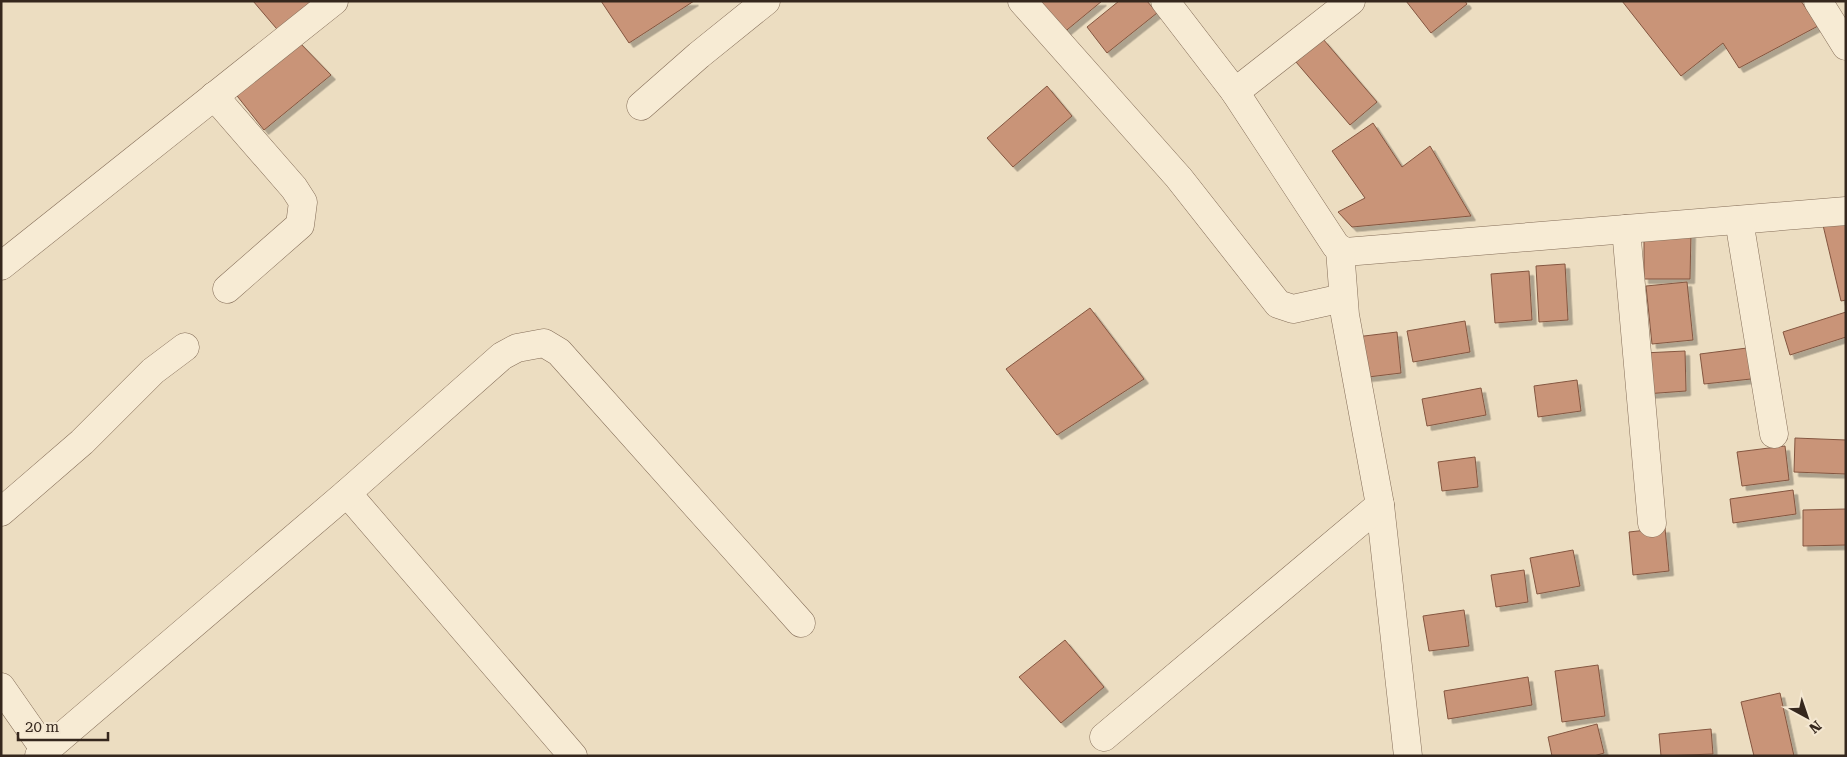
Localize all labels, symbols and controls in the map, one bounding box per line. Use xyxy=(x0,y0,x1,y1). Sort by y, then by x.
north arrow xyxy=(1782,692,1832,742)
scale bar xyxy=(18,710,108,742)
text: N xyxy=(1806,717,1825,737)
text: 20 m xyxy=(25,718,60,736)

